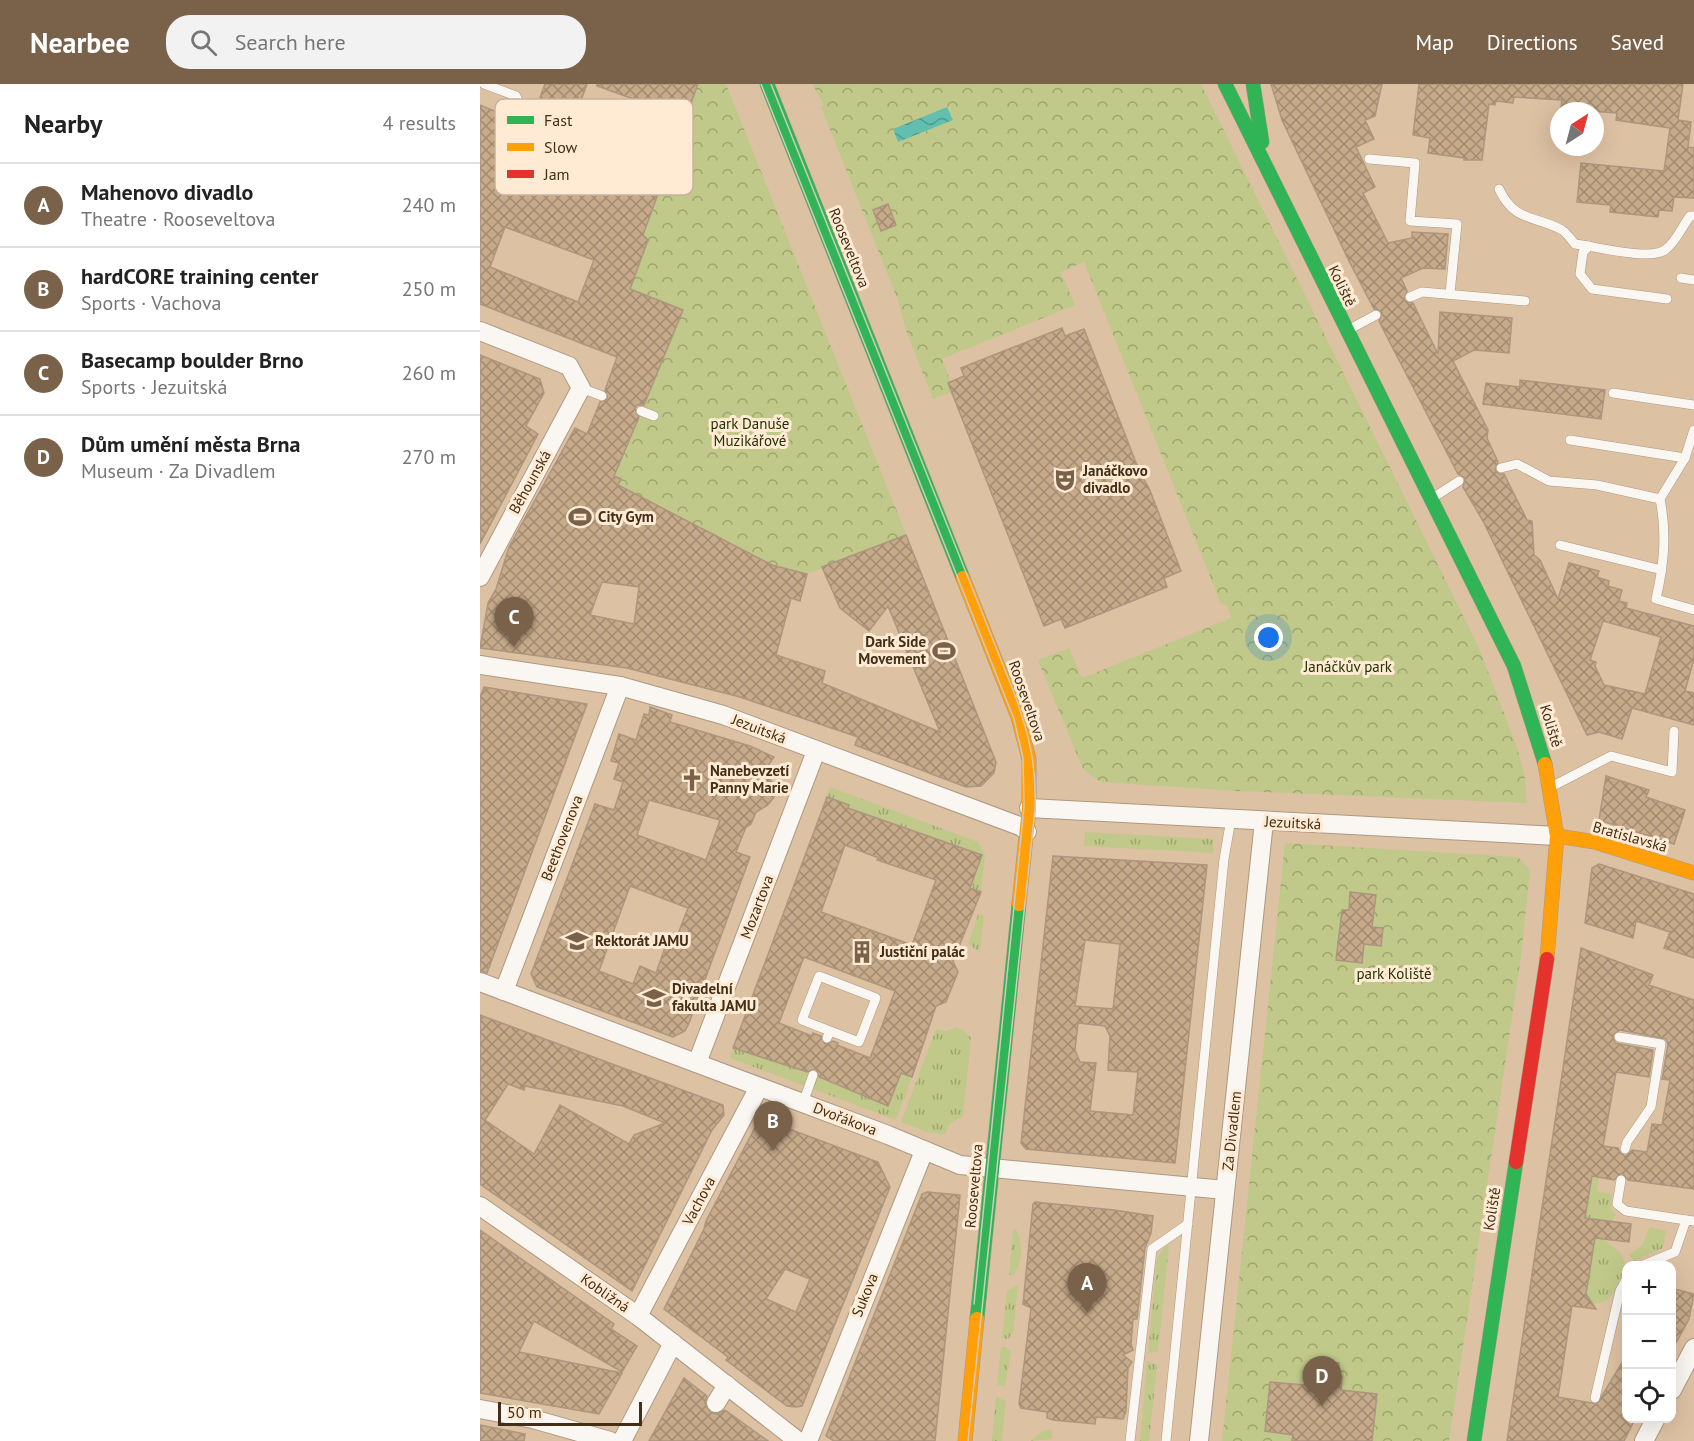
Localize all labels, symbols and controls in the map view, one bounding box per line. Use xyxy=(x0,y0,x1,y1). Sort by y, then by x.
search box xyxy=(166,15,586,69)
text: Nearbee xyxy=(30,24,130,61)
icon: search xyxy=(187,26,220,59)
text: Search here xyxy=(235,28,346,56)
text: Map xyxy=(1415,29,1454,56)
text: Directions xyxy=(1487,29,1578,56)
text: Saved xyxy=(1611,29,1664,56)
legend xyxy=(495,99,693,195)
north arrow xyxy=(1550,102,1604,156)
text: Nearby xyxy=(24,107,102,140)
text: 4 results xyxy=(383,110,456,136)
text: Fast xyxy=(544,110,573,130)
text: Slow xyxy=(544,137,578,157)
text: Jam xyxy=(543,164,570,184)
text: Mahenovo divadlo xyxy=(81,178,253,206)
text: A xyxy=(37,192,50,218)
text: 240 m xyxy=(402,192,456,218)
street label: Rooseveltova xyxy=(825,205,874,291)
text: Theatre · Rooseveltova xyxy=(81,206,275,232)
text: hardCORE training center xyxy=(81,262,318,290)
street label: Koliště xyxy=(1324,262,1361,310)
text: B xyxy=(38,276,49,302)
text: 250 m xyxy=(402,276,456,302)
text: Sports · Vachova xyxy=(81,290,221,316)
text: Basecamp boulder Brno xyxy=(81,346,304,374)
text: C xyxy=(38,360,49,386)
text: 260 m xyxy=(402,360,456,386)
text: Sports · Jezuitská xyxy=(81,374,227,400)
park label: park Danuše Muzikářové xyxy=(711,414,789,450)
text: Dům umění města Brna xyxy=(81,430,301,458)
text: D xyxy=(37,444,50,470)
text: 270 m xyxy=(402,444,456,470)
street label: Běhounská xyxy=(504,447,555,517)
text: Museum · Za Divadlem xyxy=(81,458,276,484)
place label: Janáčkovo divadlo xyxy=(1082,461,1148,497)
theatre icon: Janáčkovo divadlo xyxy=(1052,467,1078,493)
sports icon: City Gym xyxy=(567,504,593,530)
place label: City Gym xyxy=(598,507,654,526)
pin: C xyxy=(495,598,534,647)
your location xyxy=(1254,623,1283,652)
place label: Dark Side Movement xyxy=(858,632,927,668)
sports icon: Dark Side Movement xyxy=(931,638,957,664)
park label: Janáčkův park xyxy=(1303,657,1393,676)
street label: Rooseveltova xyxy=(1005,658,1050,744)
street label: Koliště xyxy=(1536,702,1567,750)
street label: Jezuitská xyxy=(728,709,789,748)
place label: Nanebevzetí Panny Marie xyxy=(710,761,789,797)
church icon: Nanebevzetí Panny Marie xyxy=(679,767,705,793)
street label: Beethovenova xyxy=(536,792,587,883)
street label: Jezuitská xyxy=(1263,811,1322,833)
street label: Bratislavská xyxy=(1591,817,1670,856)
street label: Mozartova xyxy=(736,872,777,941)
school or university icon: Rektorát JAMU xyxy=(564,928,590,954)
place label: Rektorát JAMU xyxy=(595,931,689,950)
building icon: Justiční palác xyxy=(849,939,875,965)
place label: Justiční palác xyxy=(879,942,966,961)
park label: park Koliště xyxy=(1356,964,1432,983)
place label: Divadelní fakulta JAMU xyxy=(672,979,756,1015)
school or university icon: Divadelní fakulta JAMU xyxy=(641,985,667,1011)
street label: Za Divadlem xyxy=(1218,1090,1245,1172)
street label: Dvořákova xyxy=(811,1098,880,1139)
pin: B xyxy=(754,1102,792,1151)
street label: Rooseveltova xyxy=(960,1143,987,1229)
street label: Vachova xyxy=(677,1173,719,1229)
street label: Koliště xyxy=(1479,1186,1504,1232)
map controls xyxy=(1622,1261,1676,1423)
button: + xyxy=(1622,1261,1676,1315)
pin: A xyxy=(1068,1264,1106,1313)
street label: Kobližná xyxy=(577,1269,633,1316)
street label: Sukova xyxy=(847,1270,882,1320)
button: − xyxy=(1622,1315,1676,1369)
pin: D xyxy=(1302,1356,1342,1406)
button: locate xyxy=(1622,1369,1676,1423)
scale bar xyxy=(498,1399,642,1426)
text: 50 m xyxy=(507,1402,542,1422)

